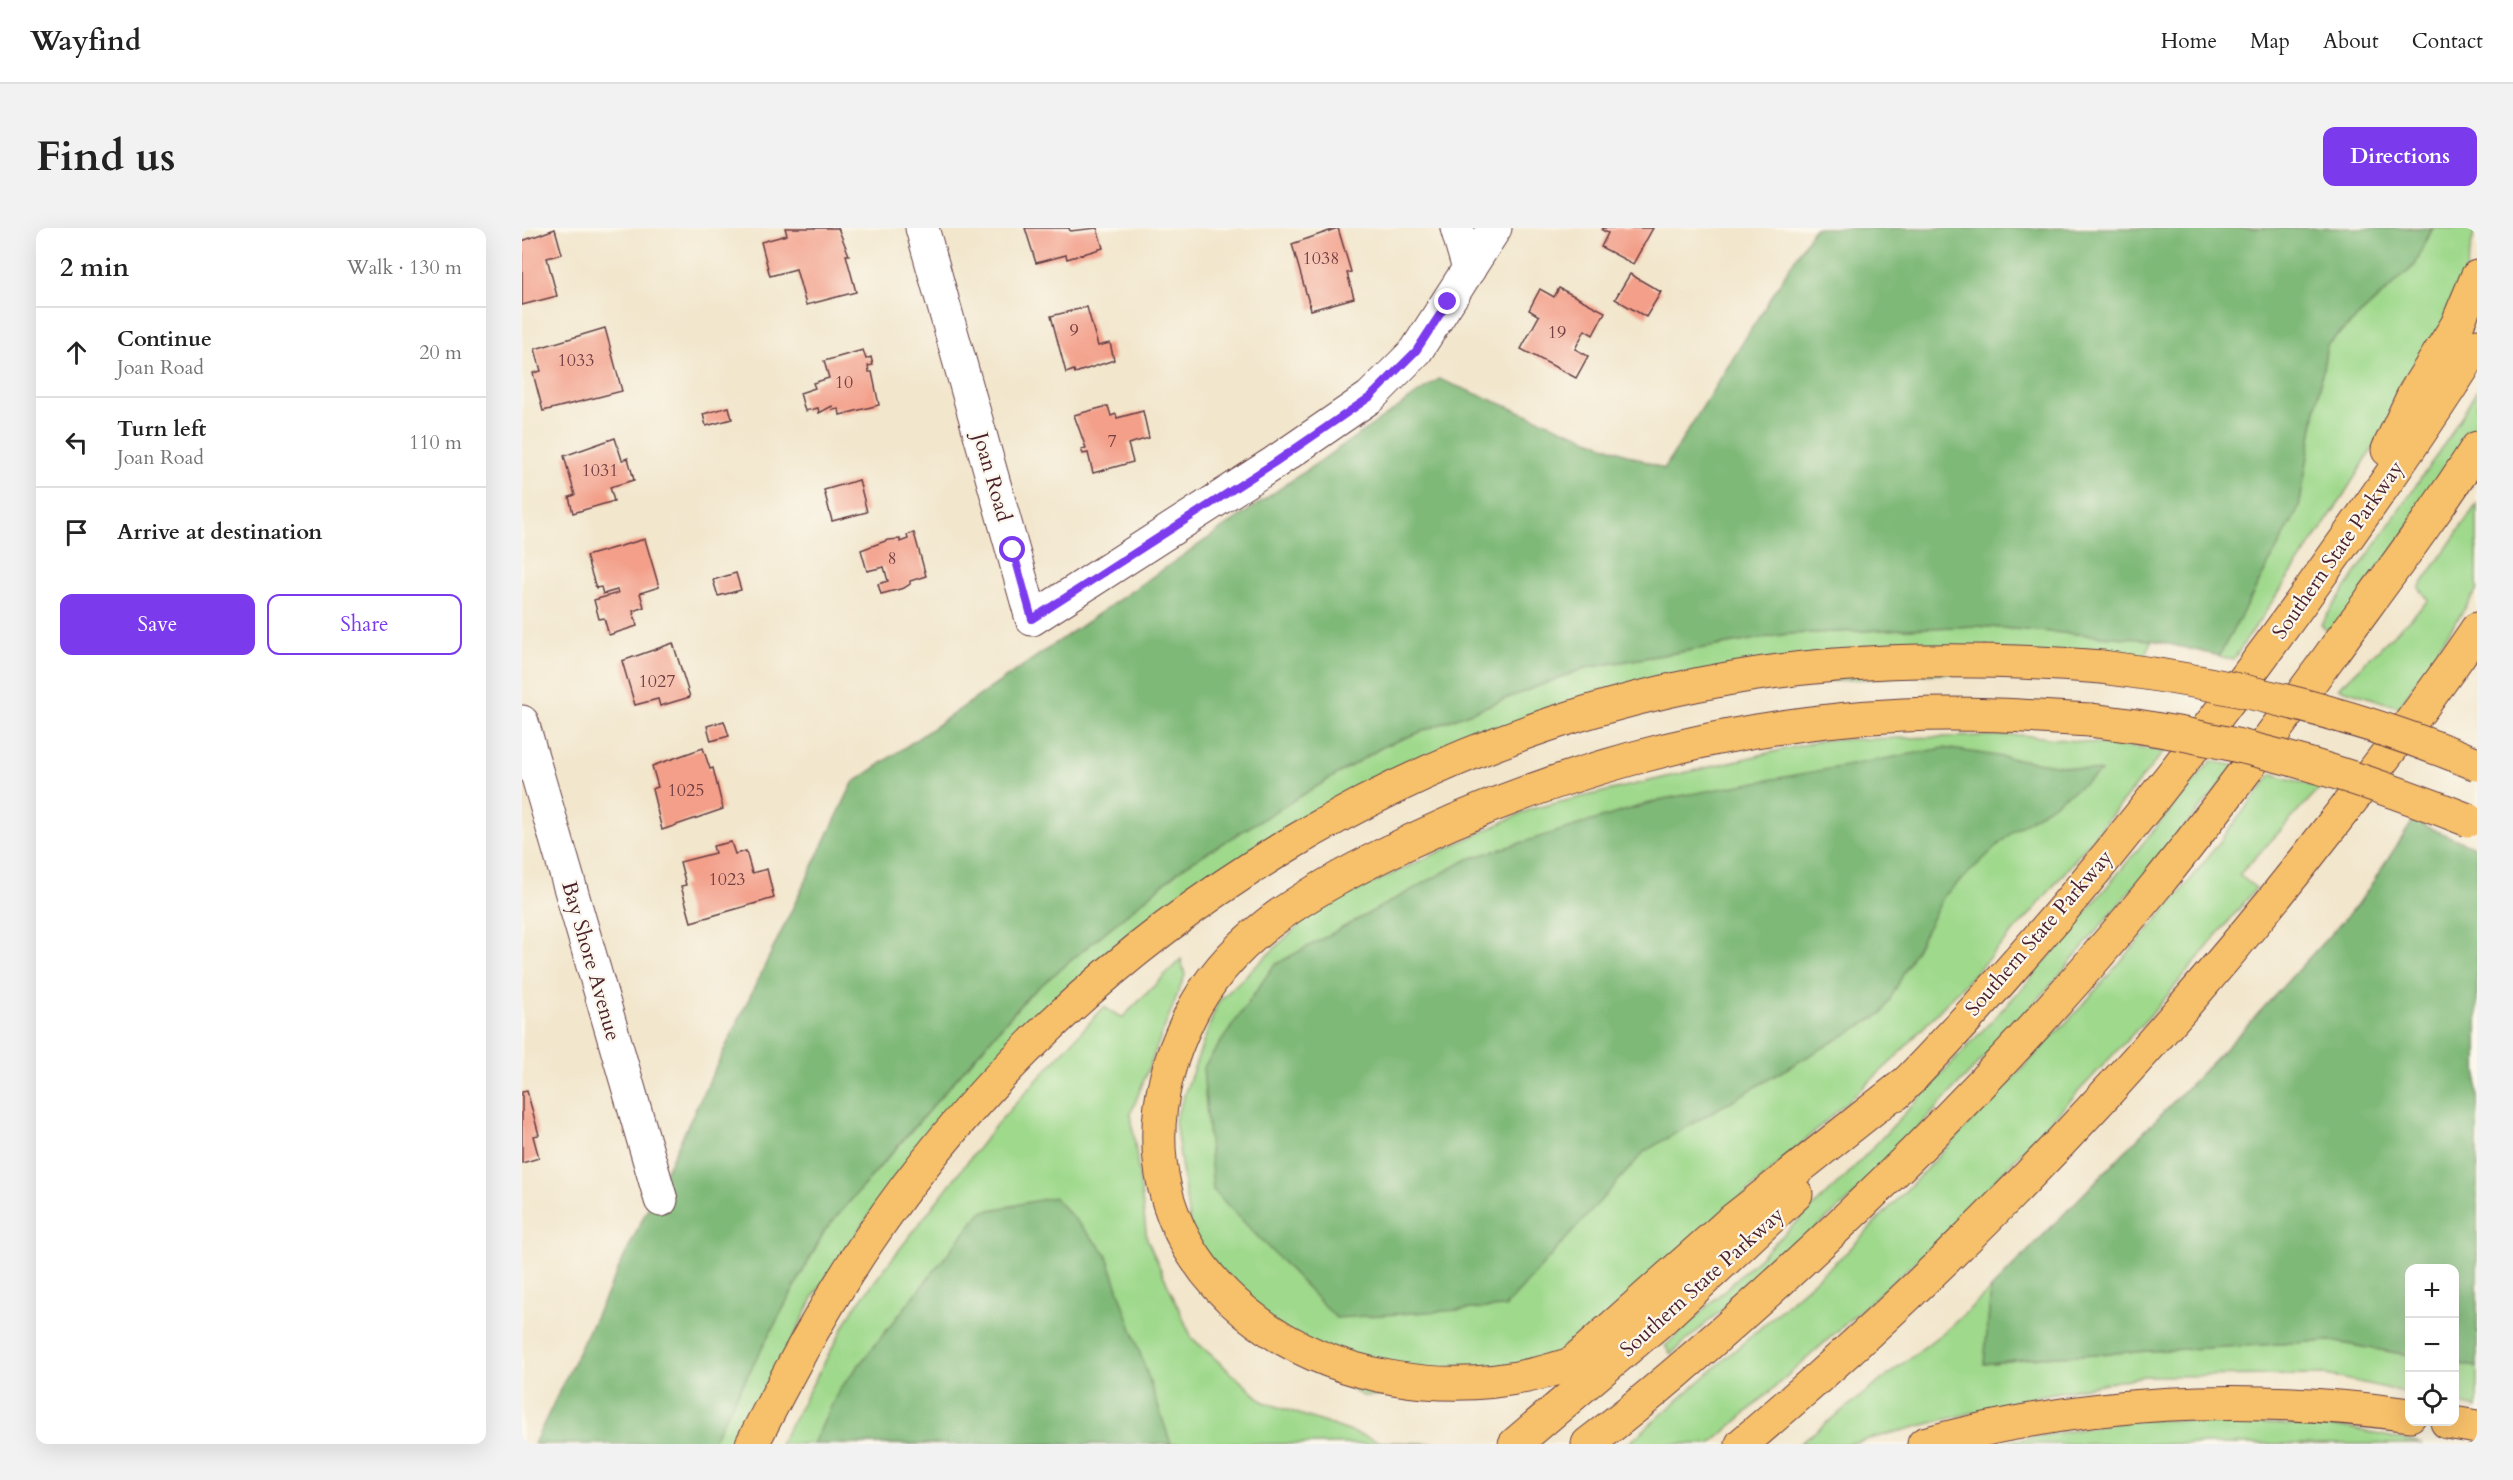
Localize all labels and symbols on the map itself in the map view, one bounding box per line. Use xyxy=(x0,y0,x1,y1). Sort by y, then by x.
house number: 1038 xyxy=(1303,246,1339,271)
route end xyxy=(1434,288,1460,314)
house number: 9 xyxy=(1069,318,1079,343)
house number: 19 xyxy=(1548,320,1566,345)
house number: 1033 xyxy=(558,348,594,373)
house number: 10 xyxy=(835,370,853,395)
street label: Joan Road xyxy=(965,426,1019,525)
house number: 7 xyxy=(1107,429,1117,454)
street label: Southern State Parkway xyxy=(2265,455,2411,645)
house number: 1031 xyxy=(582,458,618,483)
route start xyxy=(999,536,1025,562)
house number: 8 xyxy=(887,546,897,571)
house number: 1027 xyxy=(639,669,675,694)
house number: 1025 xyxy=(668,778,704,803)
street label: Southern State Parkway xyxy=(1959,844,2119,1022)
house number: 1023 xyxy=(709,867,745,892)
street label: Bay Shore Avenue xyxy=(554,878,628,1044)
street label: Southern State Parkway xyxy=(1614,1200,1790,1364)

